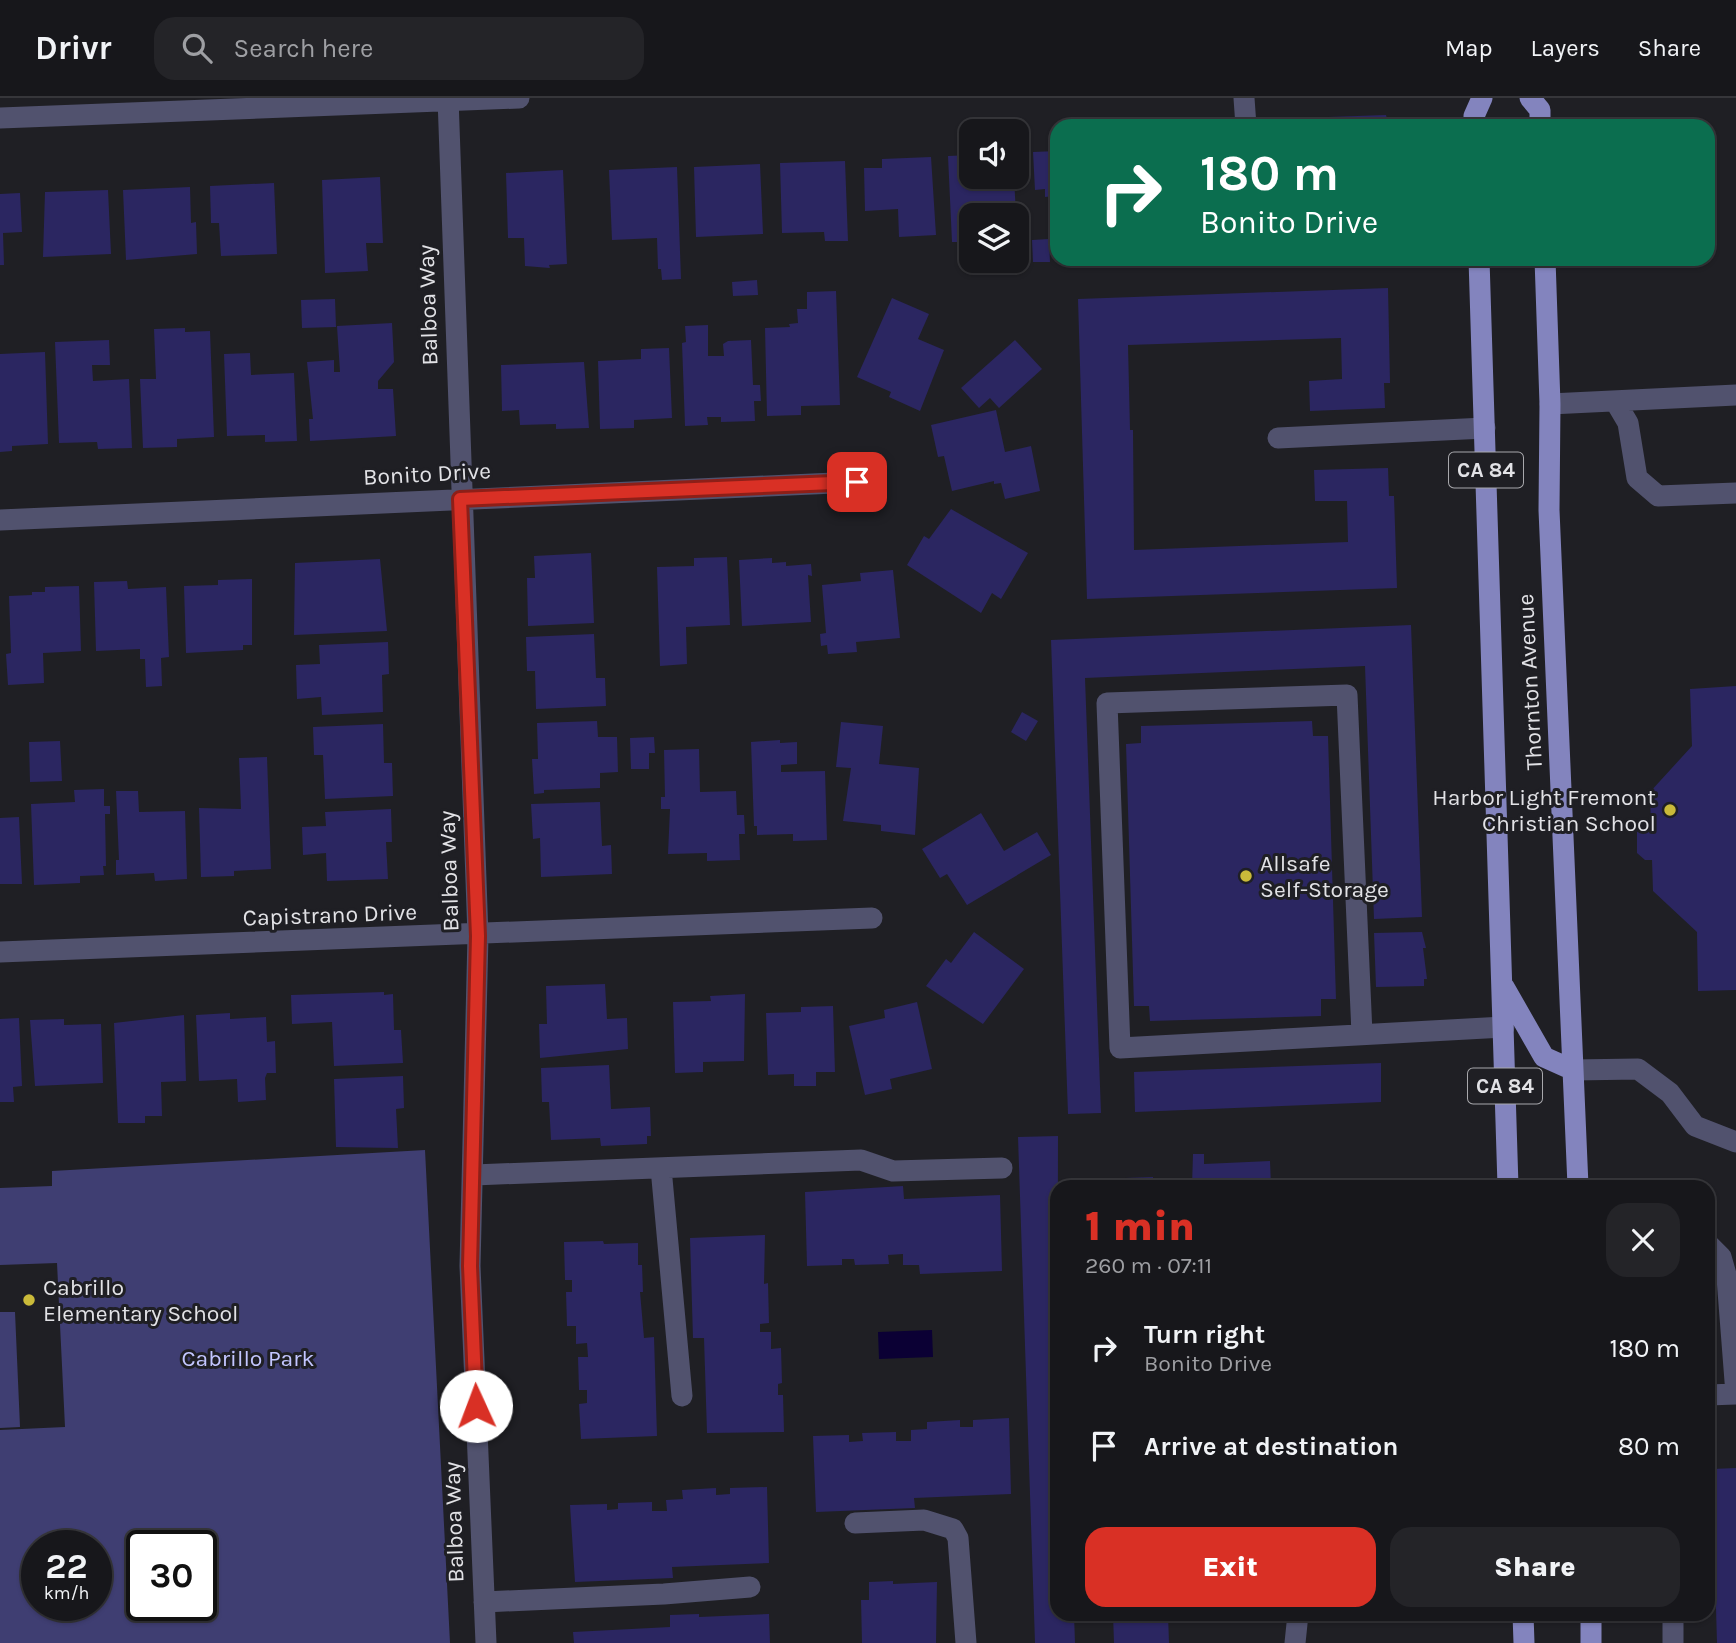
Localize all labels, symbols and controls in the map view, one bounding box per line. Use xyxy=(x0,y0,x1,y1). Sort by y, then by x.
search box xyxy=(154,17,644,80)
text: Drivr xyxy=(35,29,112,67)
icon: search xyxy=(178,29,216,67)
text: Search here xyxy=(234,33,373,64)
text: Map xyxy=(1445,34,1493,62)
text: Layers xyxy=(1531,34,1600,62)
text: Share xyxy=(1638,34,1701,62)
map controls xyxy=(959,119,1029,273)
button: sound xyxy=(959,119,1029,189)
text: 180 m xyxy=(1200,145,1339,202)
icon: right xyxy=(1085,147,1176,238)
button: layers xyxy=(959,203,1029,273)
text: Bonito Drive xyxy=(1200,204,1378,241)
street label: Balboa Way xyxy=(412,244,444,366)
pin xyxy=(827,452,887,512)
road number: CA 84 xyxy=(1449,452,1523,488)
street label: Bonito Drive xyxy=(362,457,492,491)
icon: arrive xyxy=(838,463,876,501)
street label: Thornton Avenue xyxy=(1512,593,1548,771)
place label: Harbor Light Fremont Christian School xyxy=(1432,784,1656,837)
marker: Harbor Light Fremont Christian School xyxy=(1662,802,1678,818)
street label: Balboa Way xyxy=(433,810,465,932)
place label: Allsafe Self-Storage xyxy=(1260,850,1389,903)
marker: Allsafe Self-Storage xyxy=(1238,868,1254,884)
street label: Capistrano Drive xyxy=(242,898,418,932)
road number: CA 84 xyxy=(1468,1068,1542,1104)
text: 1 min xyxy=(1085,1201,1195,1251)
button: close xyxy=(1606,1203,1680,1277)
text: 260 m · 07:11 xyxy=(1085,1252,1212,1279)
place label: Cabrillo Elementary School xyxy=(43,1274,238,1327)
marker: Cabrillo Elementary School xyxy=(21,1292,37,1308)
text: Turn right xyxy=(1144,1319,1265,1350)
icon: right xyxy=(1085,1329,1123,1367)
text: 180 m xyxy=(1610,1333,1680,1364)
park label: Cabrillo Park xyxy=(181,1345,315,1372)
text: Bonito Drive xyxy=(1144,1350,1272,1377)
position arrow xyxy=(439,1369,513,1443)
icon: arrive xyxy=(1085,1427,1123,1465)
text: Arrive at destination xyxy=(1144,1431,1398,1462)
text: 80 m xyxy=(1618,1431,1680,1462)
street label: Balboa Way xyxy=(438,1461,470,1583)
button: Exit xyxy=(1085,1527,1376,1607)
button: Share xyxy=(1390,1527,1680,1607)
speed limit sign: 30 xyxy=(126,1530,217,1621)
text: 22 xyxy=(45,1546,88,1587)
text: km/h xyxy=(44,1582,89,1604)

